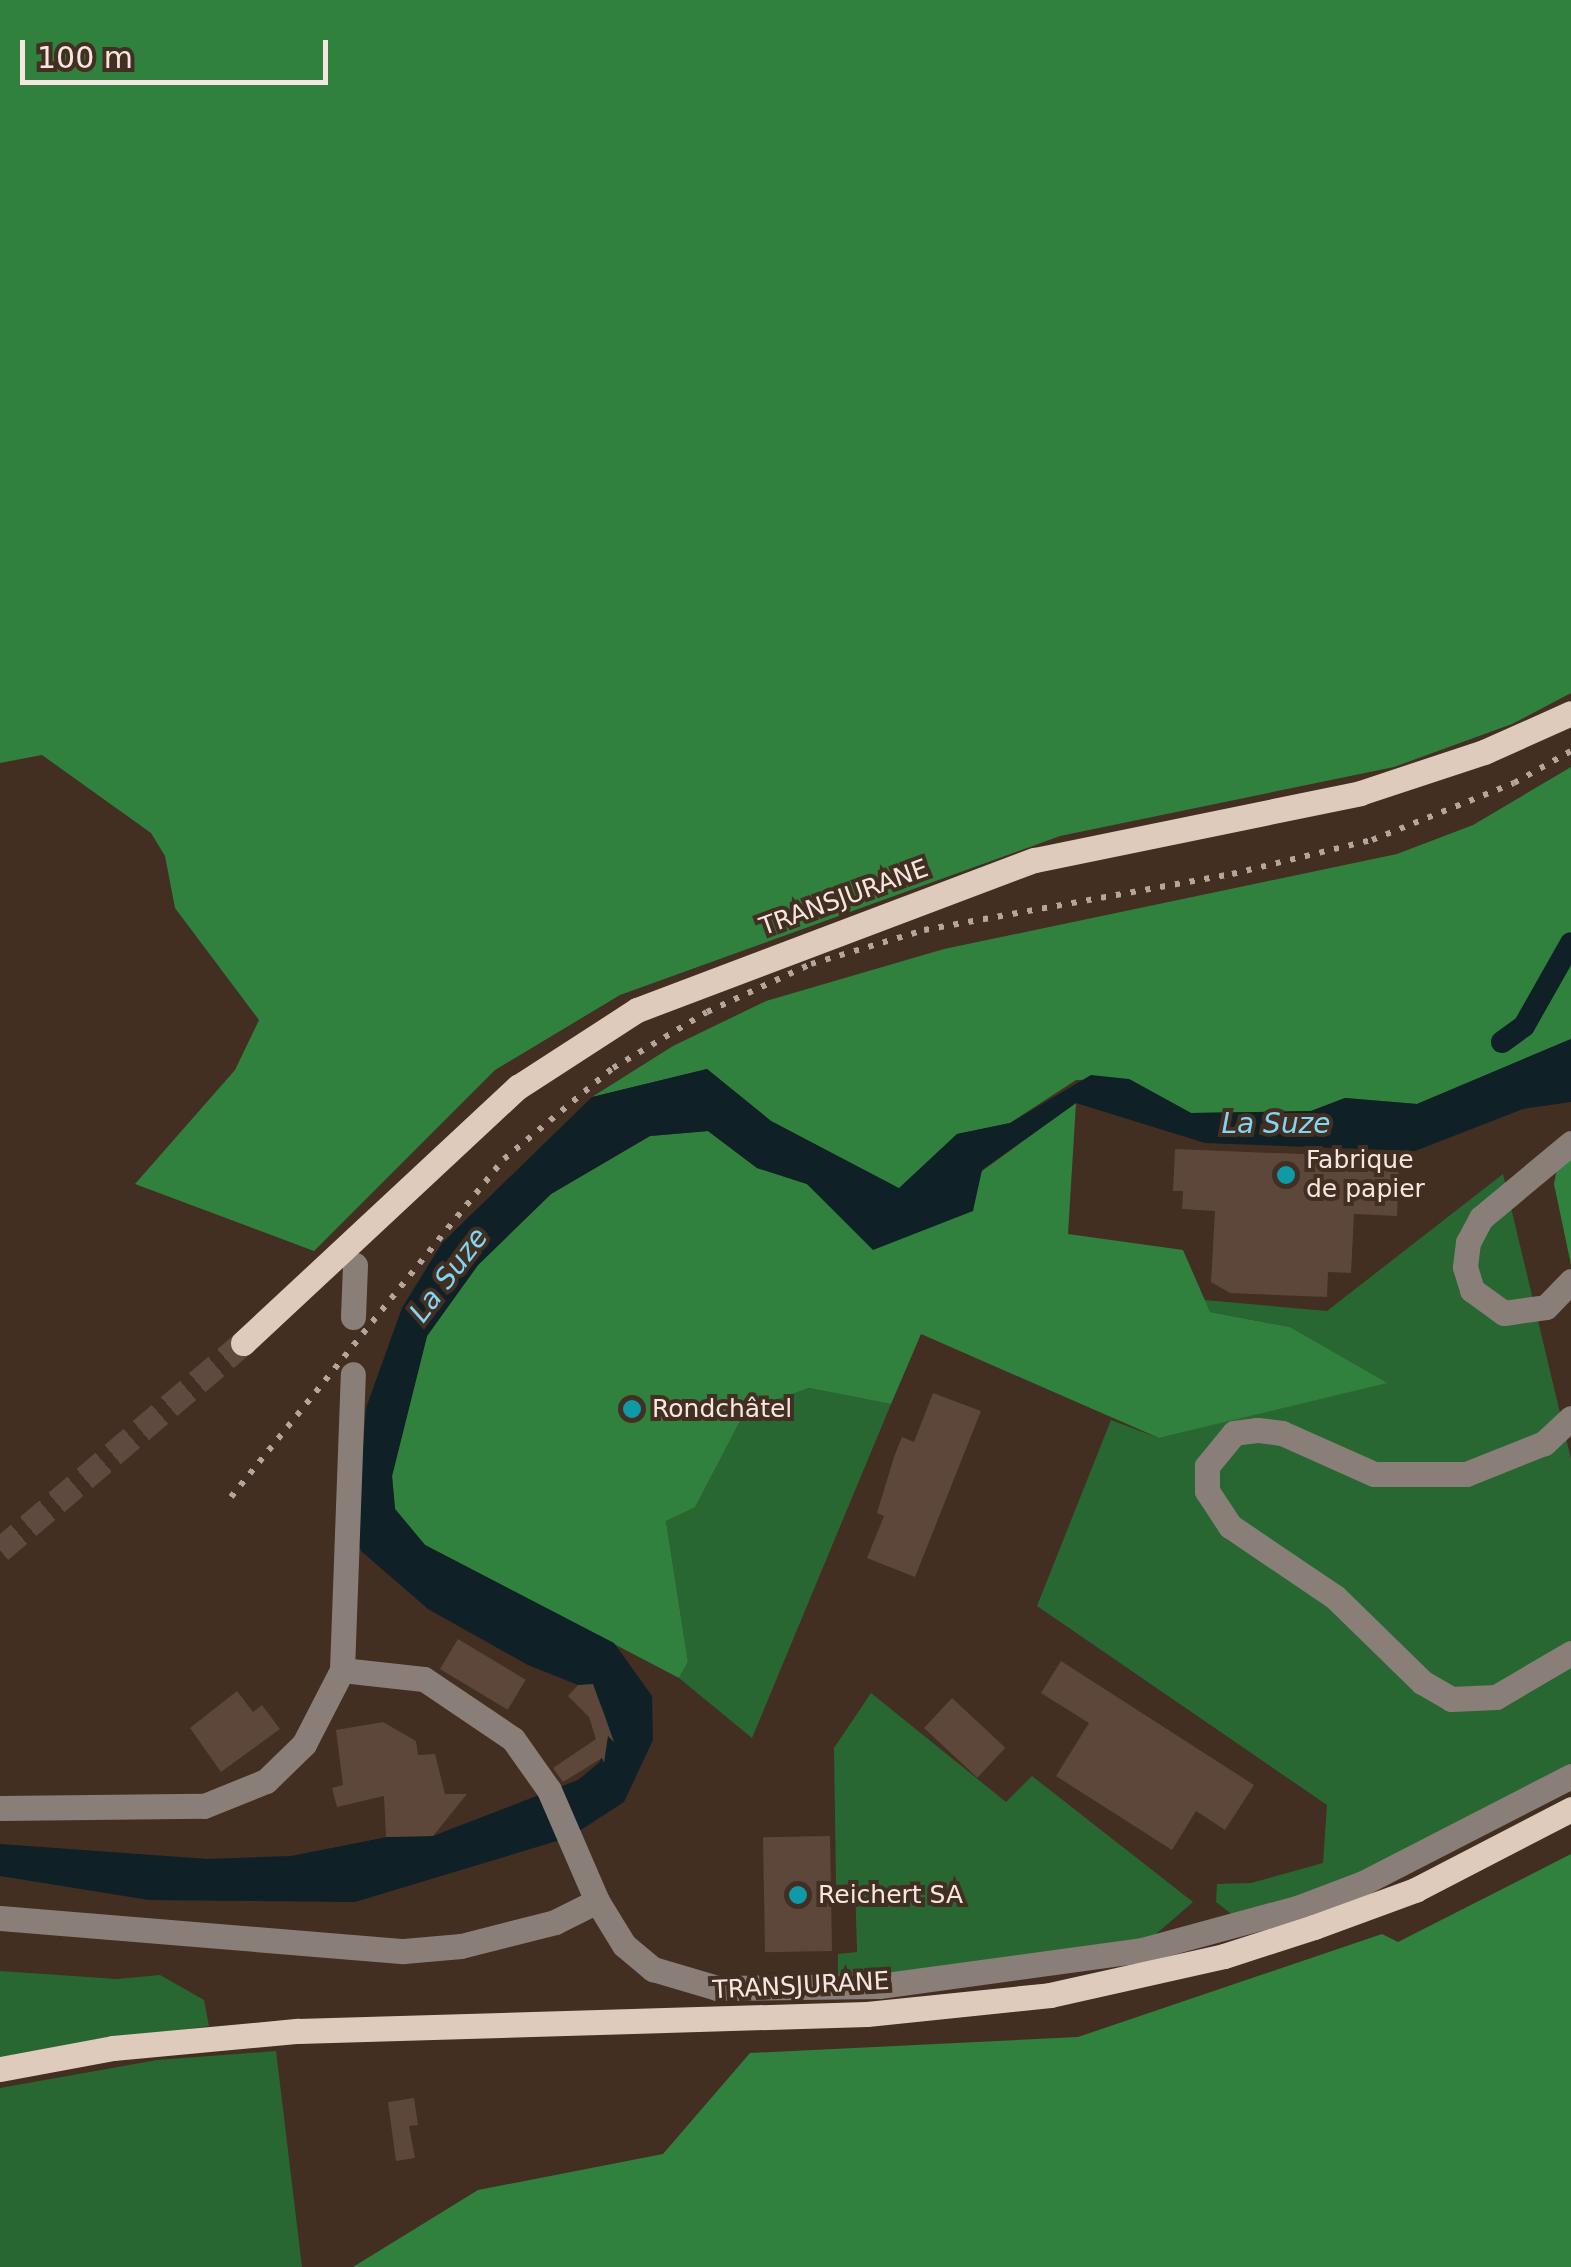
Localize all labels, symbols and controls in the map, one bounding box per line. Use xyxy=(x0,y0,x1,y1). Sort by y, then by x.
scale bar xyxy=(25,20,332,82)
text: 100 m xyxy=(37,40,133,75)
street label: TRANSJURANE xyxy=(756,854,932,942)
water label: La Suze xyxy=(1221,1107,1331,1141)
place label: Fabrique de papier xyxy=(1306,1146,1425,1205)
marker: Fabrique de papier xyxy=(1275,1164,1297,1186)
water label: La Suze xyxy=(403,1221,495,1329)
place label: Rondchâtel xyxy=(652,1394,792,1424)
marker: Rondchâtel xyxy=(621,1398,643,1420)
place label: Reichert SA xyxy=(818,1880,963,1910)
marker: Reichert SA xyxy=(787,1884,809,1906)
street label: TRANSJURANE xyxy=(712,1966,890,2006)

